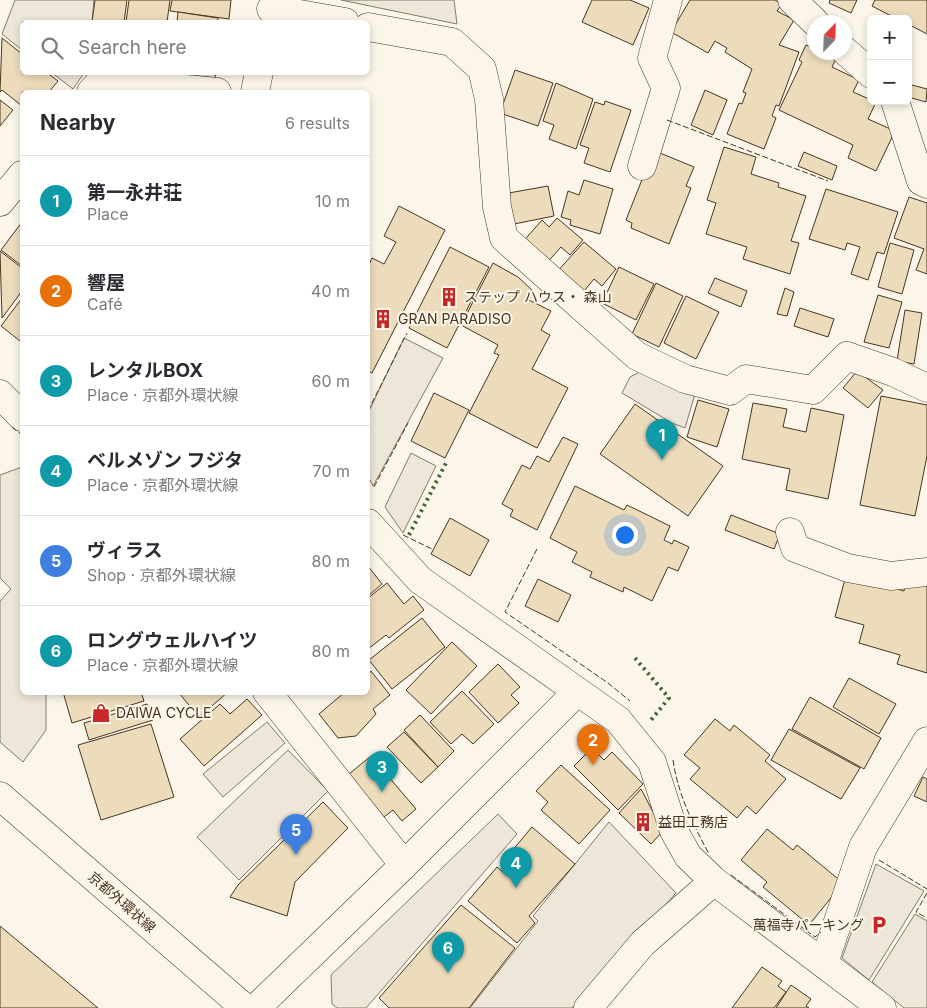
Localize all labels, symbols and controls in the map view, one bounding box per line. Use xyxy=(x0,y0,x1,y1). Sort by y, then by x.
north arrow xyxy=(807,15,852,60)
map controls xyxy=(867,15,912,105)
button: + xyxy=(867,15,912,60)
search box xyxy=(20,20,370,75)
icon: search xyxy=(38,34,66,62)
text: Search here xyxy=(78,36,187,59)
button: − xyxy=(867,60,912,105)
text: Nearby xyxy=(40,110,115,135)
text: 6 results xyxy=(285,113,350,133)
text: 第一永井荘 xyxy=(87,181,182,204)
text: 1 xyxy=(53,191,59,211)
text: 10 m xyxy=(315,191,350,211)
text: Place xyxy=(87,204,129,224)
text: 響屋 xyxy=(87,271,125,294)
text: 2 xyxy=(51,281,61,301)
text: 40 m xyxy=(311,281,350,301)
building icon: ステップ ハウス・ 森山 xyxy=(438,286,460,308)
place label: ステップ ハウス・ 森山 xyxy=(464,288,612,305)
text: Café xyxy=(87,294,122,314)
building icon: GRAN PARADISO xyxy=(372,308,394,330)
place label: GRAN PARADISO xyxy=(398,310,511,327)
text: レンタルBOX xyxy=(87,359,203,382)
text: 3 xyxy=(51,371,61,391)
text: 60 m xyxy=(311,371,350,391)
text: Place · 京都外環状線 xyxy=(87,385,238,405)
pin: 1 xyxy=(646,419,678,460)
text: ベルメゾン フジタ xyxy=(87,449,243,472)
text: 4 xyxy=(51,461,61,481)
text: 70 m xyxy=(313,461,350,481)
text: Place · 京都外環状線 xyxy=(87,475,238,495)
your location xyxy=(612,522,638,548)
text: ヴィラス xyxy=(87,539,163,562)
text: 5 xyxy=(51,551,61,571)
text: 80 m xyxy=(311,551,350,571)
text: Shop · 京都外環状線 xyxy=(87,565,236,585)
text: ロングウェルハイツ xyxy=(87,629,258,652)
text: 6 xyxy=(51,641,61,661)
text: 80 m xyxy=(311,641,350,661)
text: Place · 京都外環状線 xyxy=(87,655,238,675)
shop icon: DAIWA CYCLE xyxy=(90,702,112,724)
place label: DAIWA CYCLE xyxy=(116,704,211,721)
pin: 2 xyxy=(577,724,609,765)
pin: 3 xyxy=(366,751,398,792)
building icon: 益田工務店 xyxy=(632,811,654,833)
place label: 益田工務店 xyxy=(658,813,728,830)
pin: 5 xyxy=(280,814,312,855)
pin: 4 xyxy=(500,847,532,888)
street label: 京都外環状線 xyxy=(85,868,160,936)
parking icon: 萬福寺パーキング xyxy=(868,914,890,936)
place label: 萬福寺パーキング xyxy=(752,916,864,933)
pin: 6 xyxy=(432,932,464,973)

